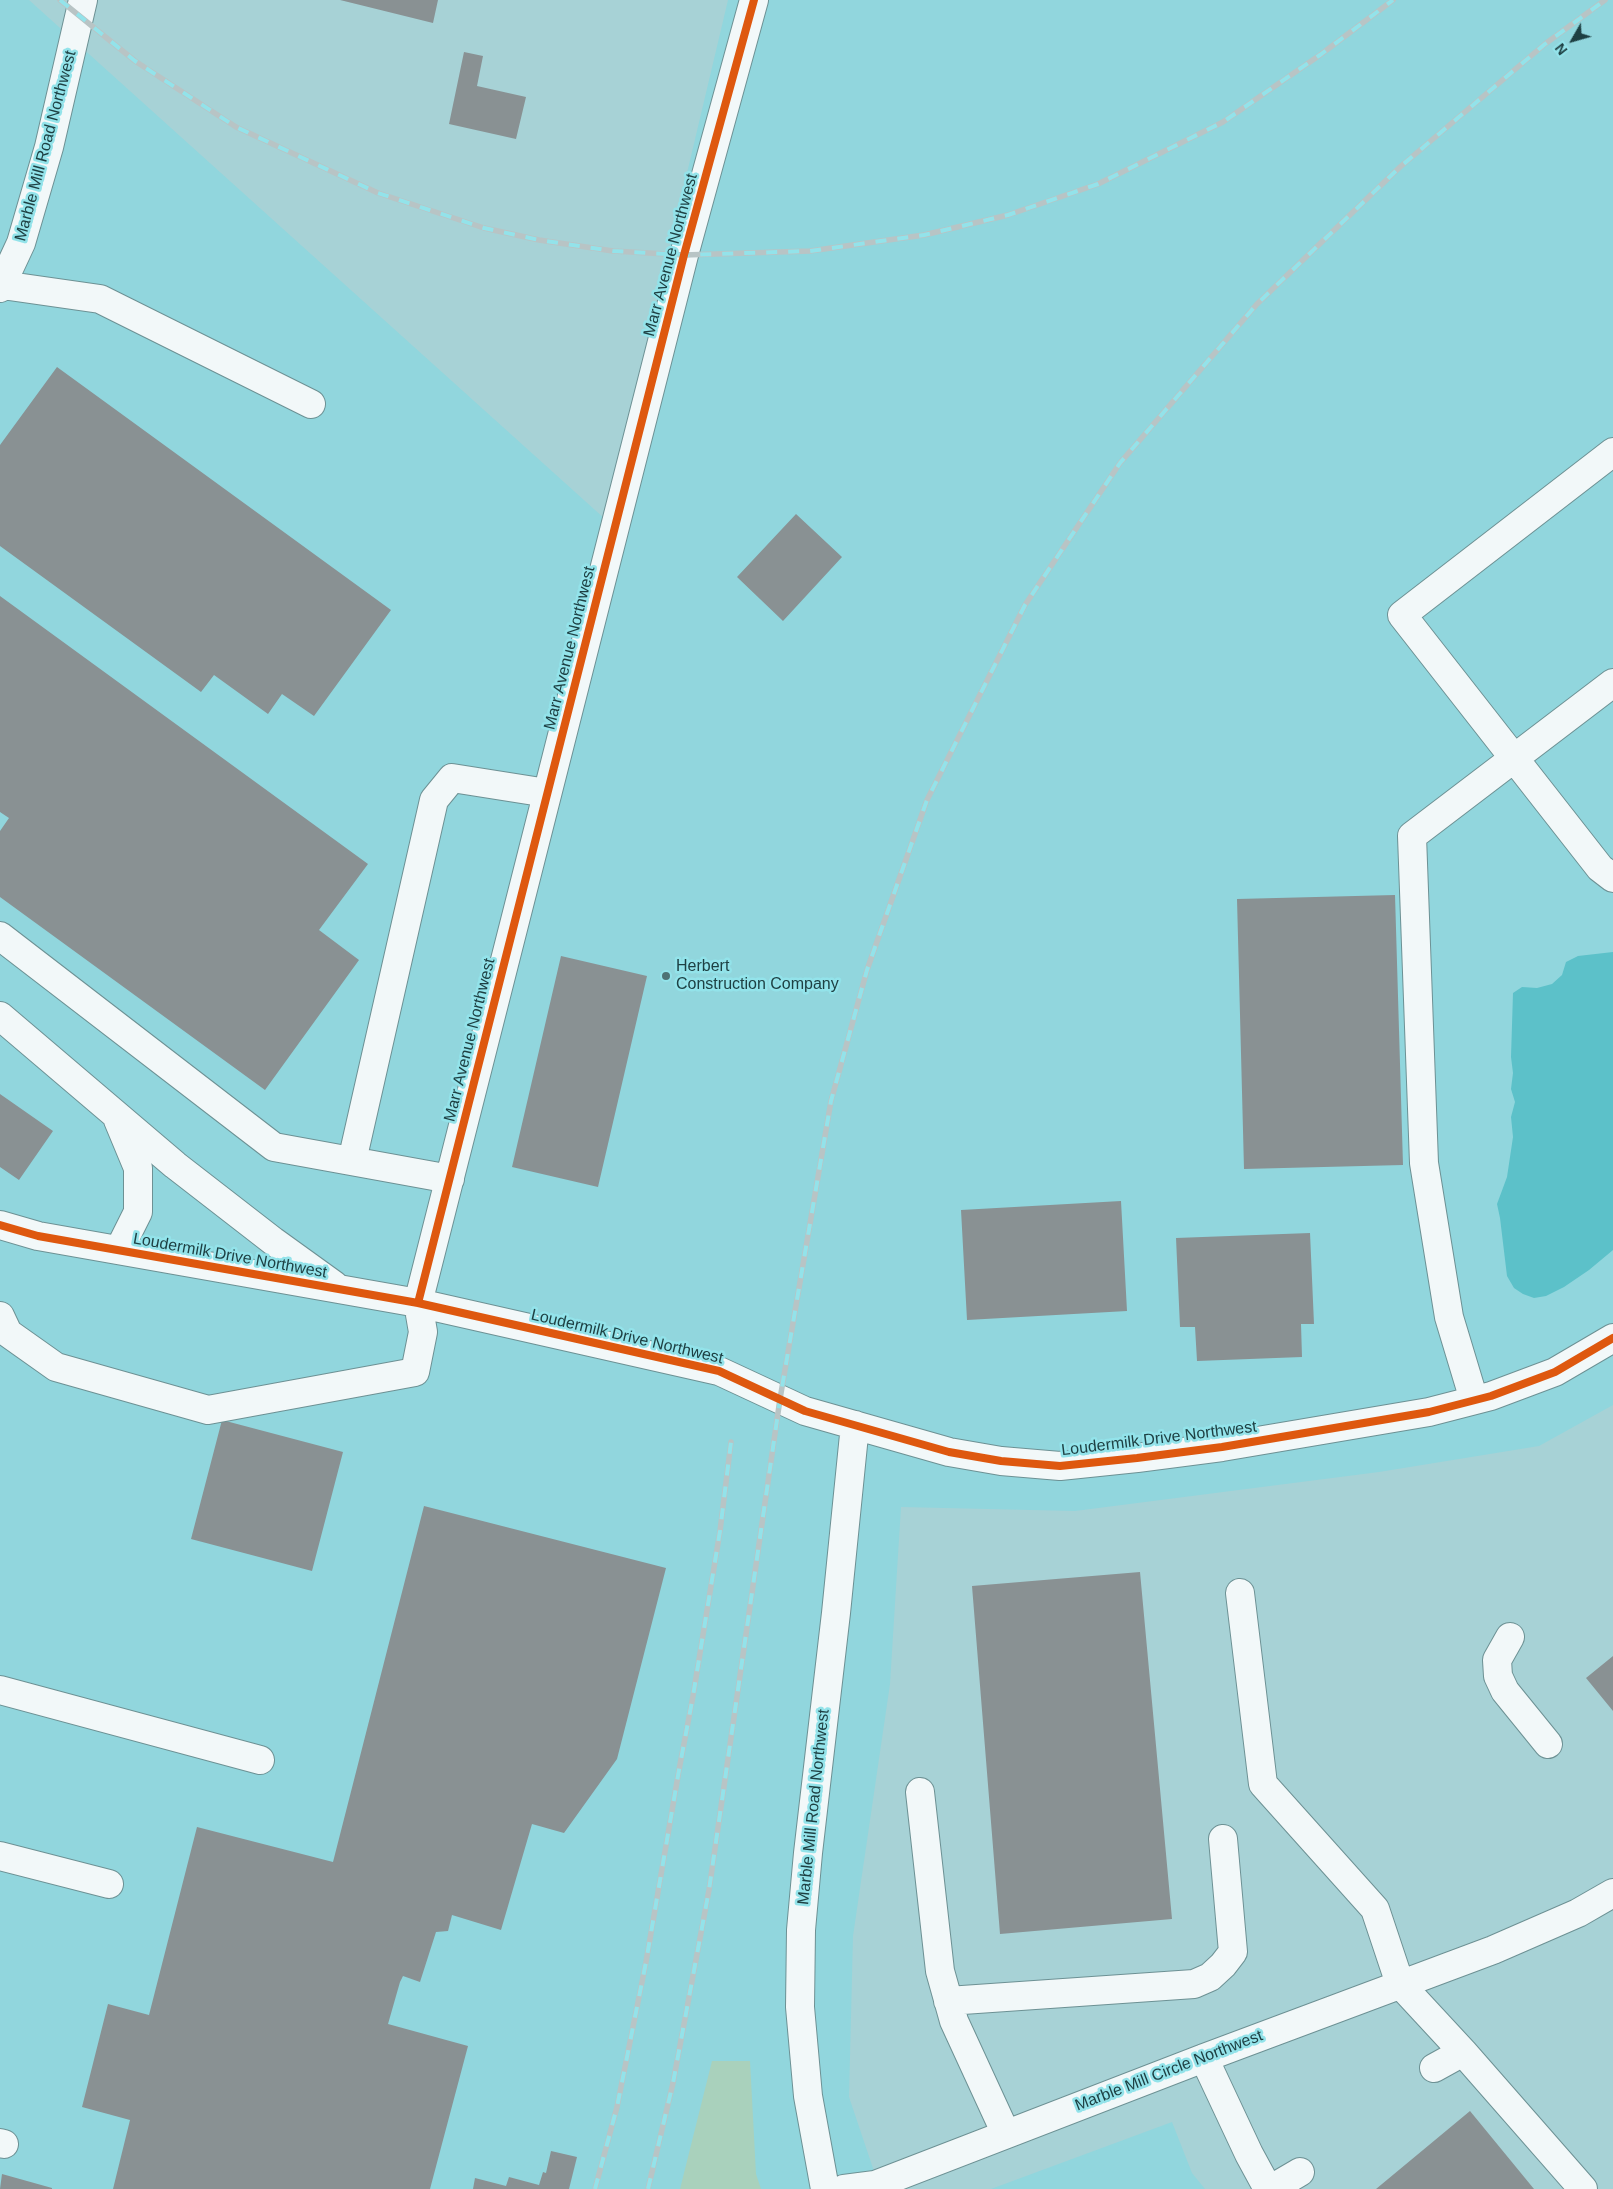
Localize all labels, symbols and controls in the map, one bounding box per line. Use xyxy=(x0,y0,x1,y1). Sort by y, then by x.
north arrow xyxy=(1548,15,1598,65)
text: N xyxy=(1552,40,1571,58)
street label: Marble Mill Road Northwest xyxy=(11,49,81,243)
street label: Marr Avenue Northwest xyxy=(640,171,702,339)
street label: Marr Avenue Northwest xyxy=(540,564,600,732)
street label: Marr Avenue Northwest xyxy=(440,956,500,1124)
place label: Herbert Construction Company xyxy=(676,957,839,995)
marker: Herbert Construction Company xyxy=(660,970,672,982)
street label: Loudermilk Drive Northwest xyxy=(132,1229,328,1283)
street label: Loudermilk Drive Northwest xyxy=(529,1306,725,1368)
street label: Loudermilk Drive Northwest xyxy=(1060,1417,1258,1461)
street label: Marble Mill Road Northwest xyxy=(794,1708,834,1906)
street label: Marble Mill Circle Northwest xyxy=(1073,2026,1265,2116)

